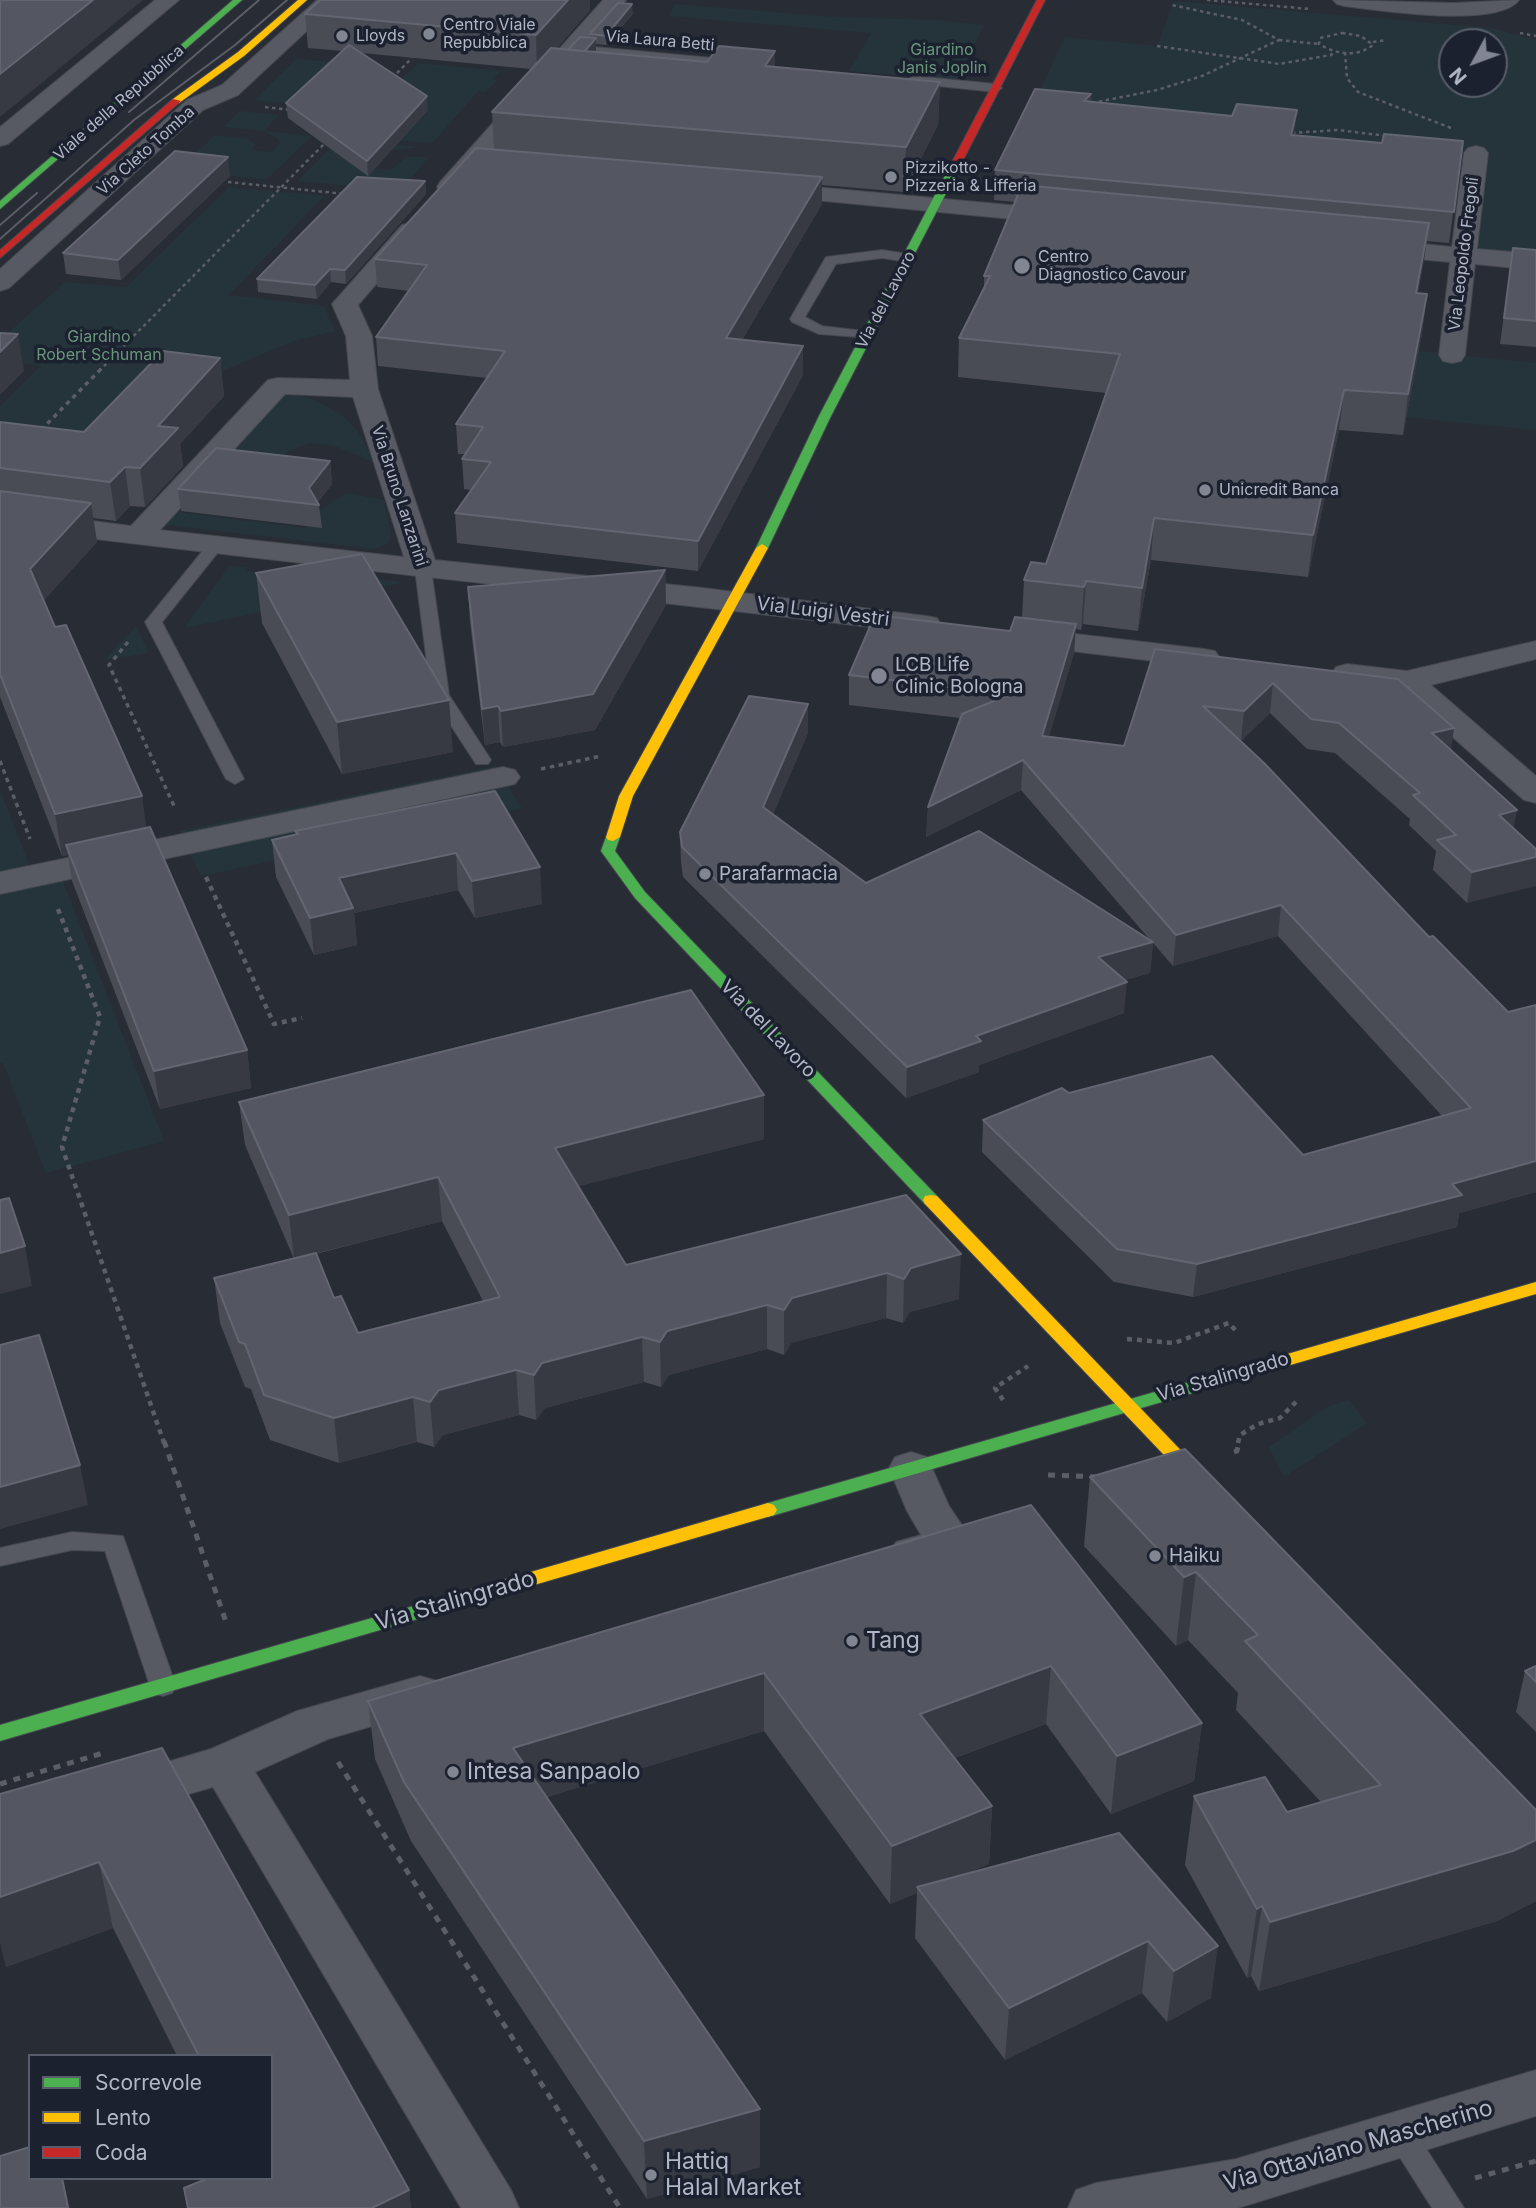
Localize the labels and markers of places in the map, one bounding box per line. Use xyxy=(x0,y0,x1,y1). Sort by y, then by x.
place label: Centro Viale Repubblica xyxy=(443,15,536,53)
place label: Lloyds xyxy=(356,26,405,46)
marker: Centro Viale Repubblica xyxy=(421,26,437,42)
marker: Lloyds xyxy=(334,28,350,44)
place label: Pizzikotto - Pizzeria & Lifferia xyxy=(905,158,1036,196)
marker: Pizzikotto - Pizzeria & Lifferia xyxy=(883,169,899,185)
place label: Centro Diagnostico Cavour xyxy=(1038,247,1186,285)
marker: Centro Diagnostico Cavour xyxy=(1012,256,1032,276)
place label: Unicredit Banca xyxy=(1219,480,1339,500)
marker: Unicredit Banca xyxy=(1197,482,1213,498)
place label: LCB Life Clinic Bologna xyxy=(895,654,1023,698)
marker: LCB Life Clinic Bologna xyxy=(869,666,889,686)
place label: Parafarmacia xyxy=(719,863,838,885)
marker: Parafarmacia xyxy=(697,866,713,882)
place label: Haiku xyxy=(1169,1545,1220,1567)
marker: Haiku xyxy=(1147,1548,1163,1564)
place label: Tang xyxy=(866,1627,920,1655)
marker: Tang xyxy=(844,1633,860,1649)
place label: Intesa Sanpaolo xyxy=(467,1758,641,1786)
marker: Intesa Sanpaolo xyxy=(445,1764,461,1780)
place label: Hattiq Halal Market xyxy=(665,2148,801,2202)
marker: Hattiq Halal Market xyxy=(643,2167,659,2183)

